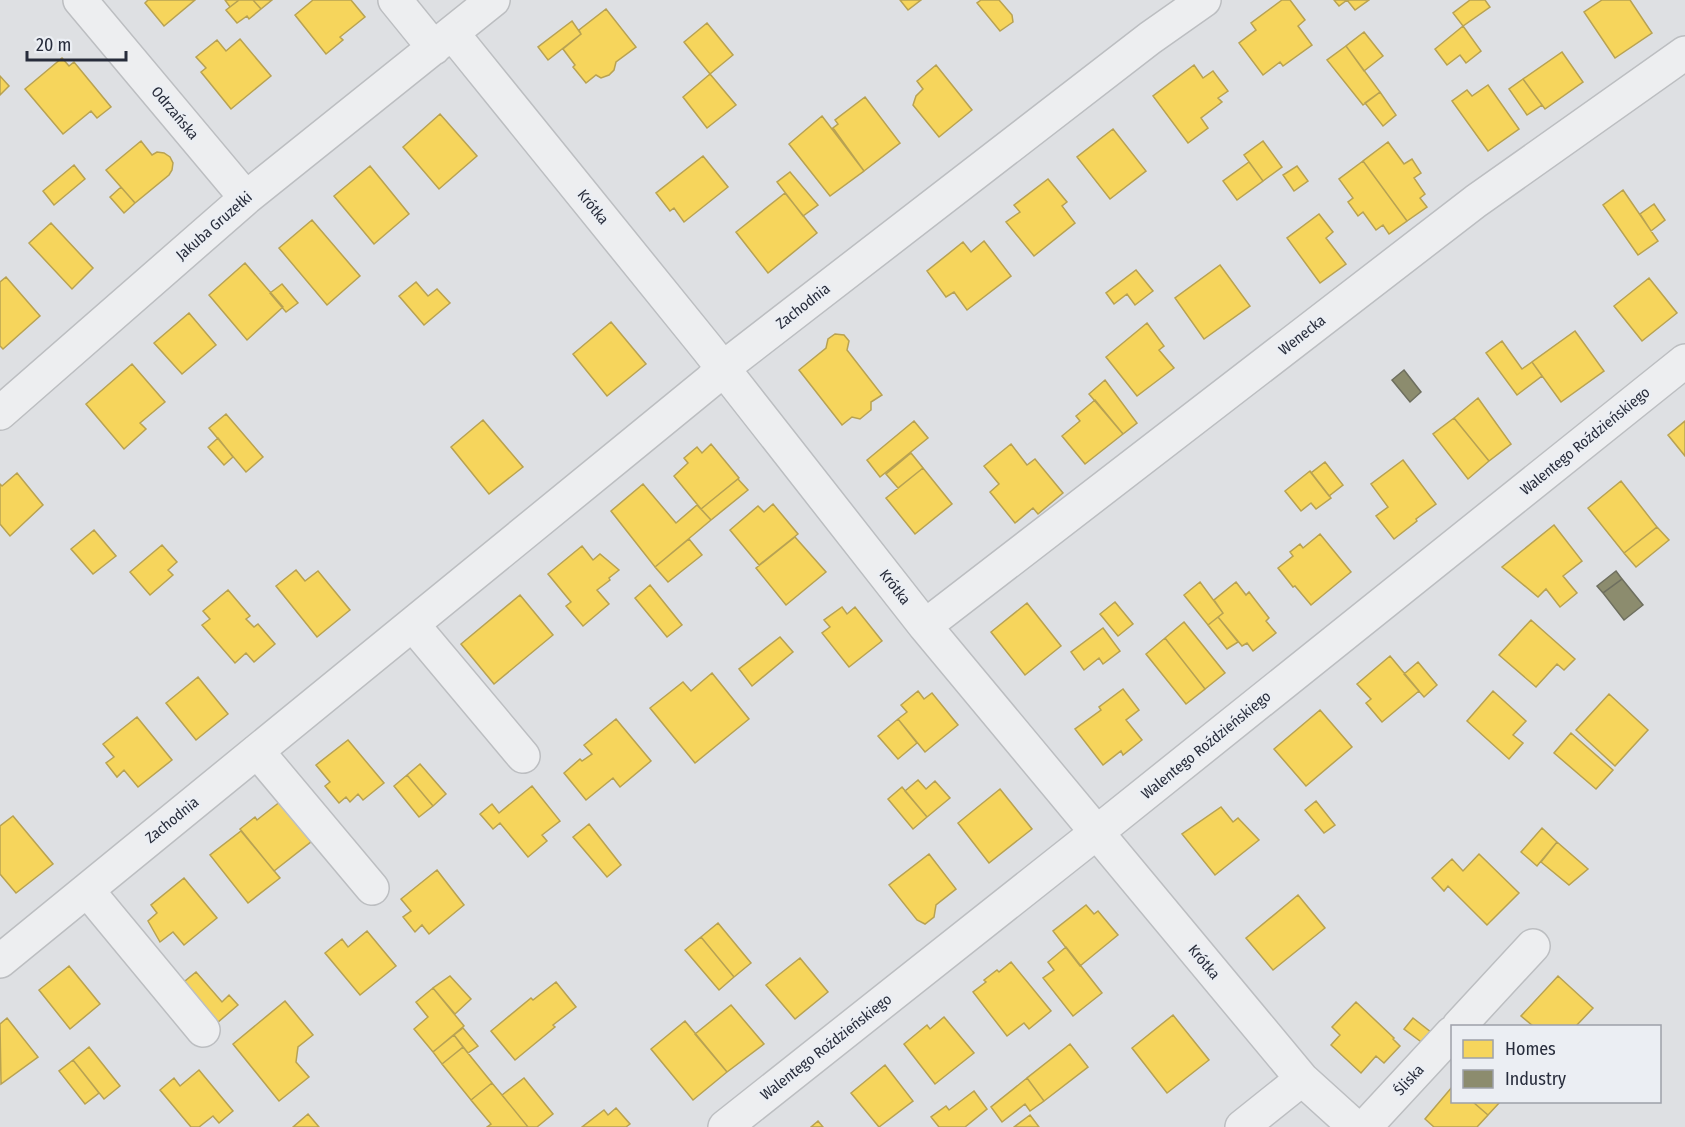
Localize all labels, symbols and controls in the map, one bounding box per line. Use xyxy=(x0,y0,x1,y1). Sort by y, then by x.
scale bar xyxy=(27,24,126,62)
text: 20 m xyxy=(36,34,71,56)
street label: Odrzańska xyxy=(148,83,202,143)
street label: Krótka xyxy=(574,186,612,228)
street label: Jakuba Gruzełki xyxy=(172,188,256,264)
street label: Zachodnia xyxy=(772,279,834,333)
street label: Wenecka xyxy=(1275,311,1329,359)
street label: Walentego Roździeńskiego xyxy=(1517,383,1653,499)
street label: Krótka xyxy=(876,566,914,608)
street label: Walentego Roździeńskiego xyxy=(1138,687,1274,803)
street label: Zachodnia xyxy=(142,793,202,847)
street label: Krótka xyxy=(1184,941,1224,983)
street label: Walentego Roździeńskiego xyxy=(757,990,895,1104)
legend xyxy=(1451,1025,1661,1103)
text: Homes xyxy=(1505,1038,1556,1060)
street label: Śliska xyxy=(1390,1061,1428,1099)
text: Industry xyxy=(1505,1068,1566,1090)

